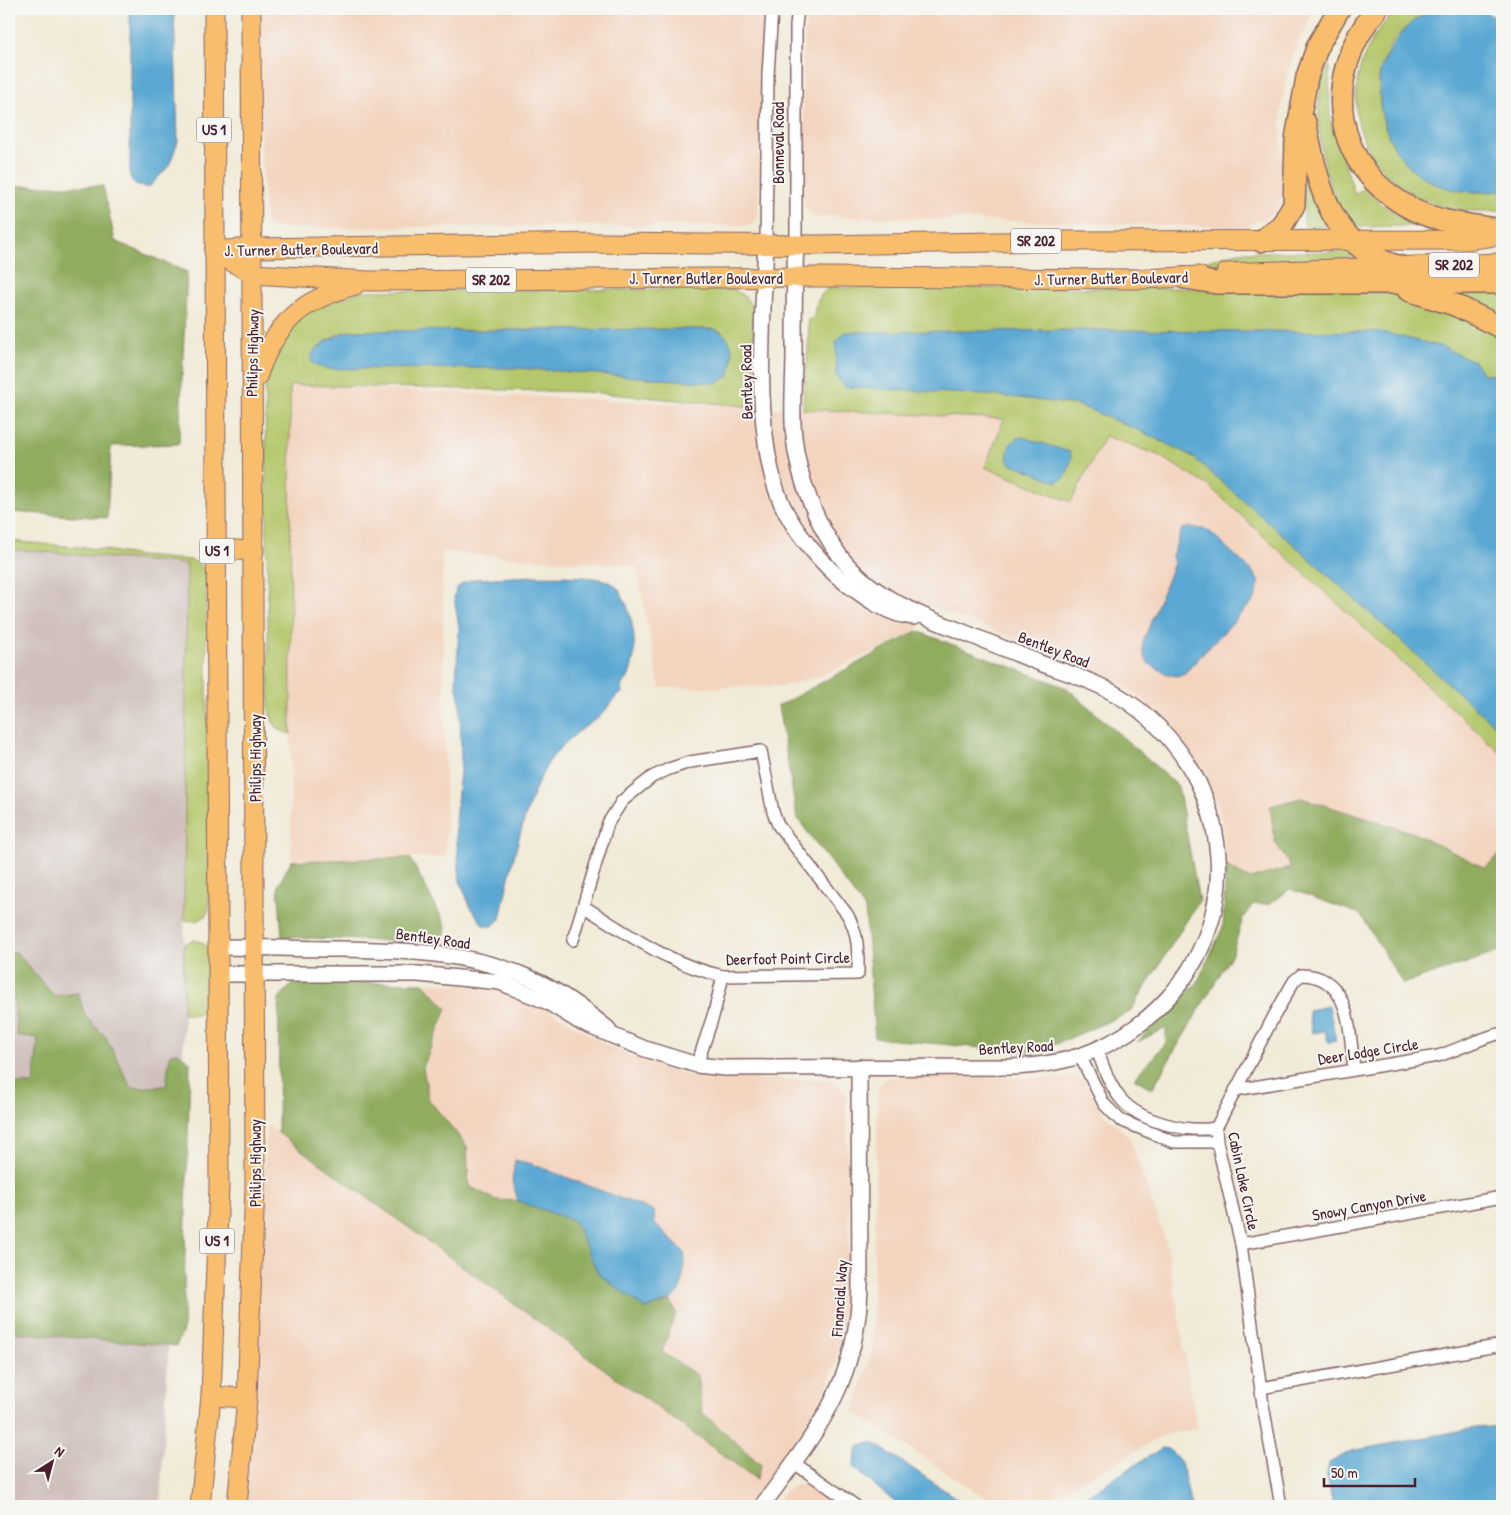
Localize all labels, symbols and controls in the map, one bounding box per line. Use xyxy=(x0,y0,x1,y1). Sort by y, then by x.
street label: Bonneval Road xyxy=(767,102,789,184)
road number: US 1 xyxy=(196,118,232,142)
road number: SR 202 xyxy=(1011,228,1061,254)
street label: J. Turner Butler Boulevard xyxy=(224,237,378,261)
road number: SR 202 xyxy=(1429,252,1479,278)
street label: J. Turner Butler Boulevard xyxy=(1034,266,1188,290)
street label: J. Turner Butler Boulevard xyxy=(629,267,783,289)
road number: SR 202 xyxy=(466,268,516,292)
street label: Philips Highway xyxy=(240,309,264,397)
street label: Bentley Road xyxy=(734,345,758,419)
road number: US 1 xyxy=(200,538,234,564)
street label: Bentley Road xyxy=(1015,625,1093,673)
street label: Philips Highway xyxy=(244,714,266,802)
street label: Bentley Road xyxy=(395,922,471,954)
street label: Deerfoot Point Circle xyxy=(726,946,851,970)
street label: Deer Lodge Circle xyxy=(1316,1032,1420,1070)
street label: Bentley Road xyxy=(978,1034,1054,1060)
street label: Philips Highway xyxy=(244,1119,266,1207)
street label: Cabin Lake Circle xyxy=(1223,1130,1265,1233)
street label: Snowy Canyon Drive xyxy=(1310,1184,1428,1226)
road number: US 1 xyxy=(200,1228,234,1254)
street label: Financial Way xyxy=(825,1258,853,1338)
north arrow xyxy=(28,1438,78,1488)
text: N xyxy=(51,1441,69,1461)
scale bar xyxy=(1324,1455,1415,1487)
text: 50 m xyxy=(1331,1462,1358,1483)

